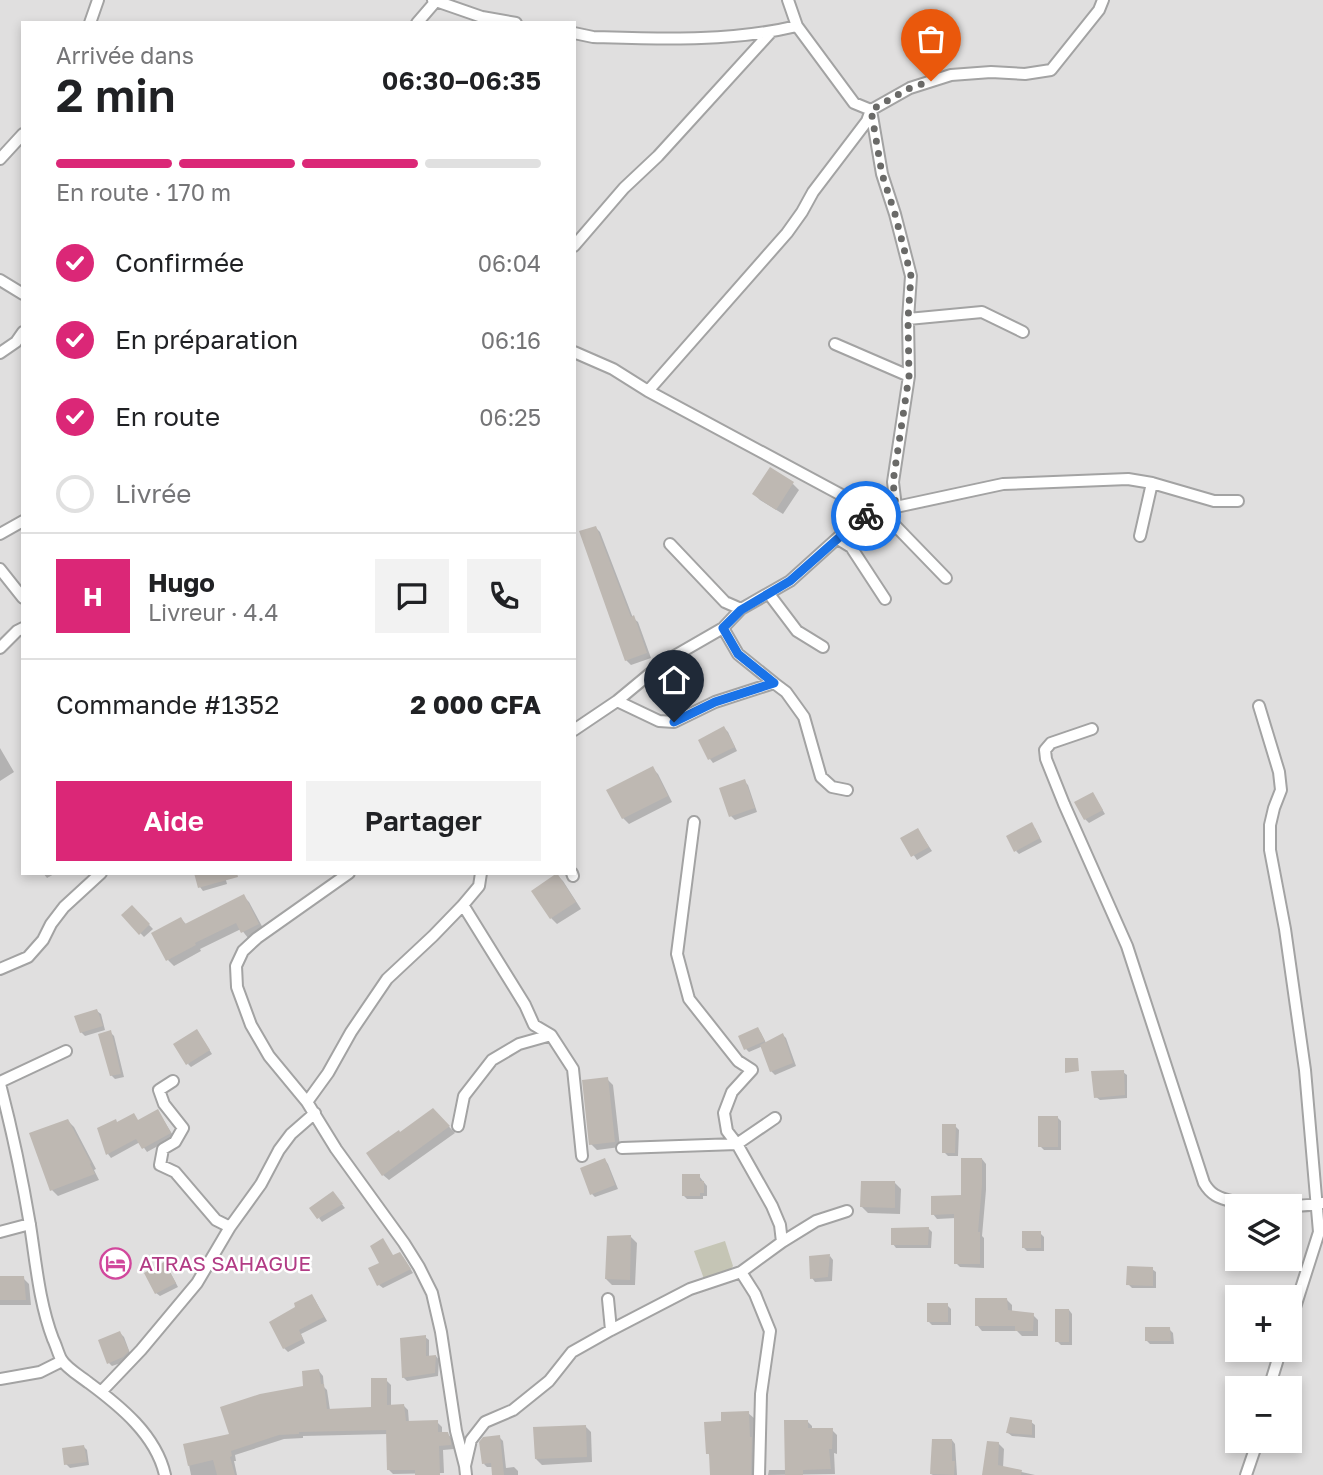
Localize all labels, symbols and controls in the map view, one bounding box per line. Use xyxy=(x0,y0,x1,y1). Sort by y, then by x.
pin xyxy=(901,9,961,81)
icon: bag xyxy=(912,20,950,58)
text: Arrivée dans xyxy=(56,41,194,69)
text: 06:30–06:35 xyxy=(382,65,541,96)
text: 2 min xyxy=(56,67,176,122)
text: En route · 170 m xyxy=(56,178,231,206)
icon: check xyxy=(56,244,94,282)
text: Confirmée xyxy=(115,247,244,278)
text: 06:04 xyxy=(478,249,541,277)
icon: check xyxy=(56,321,94,359)
text: En préparation xyxy=(115,324,298,355)
text: 06:16 xyxy=(481,326,541,354)
icon: check xyxy=(56,398,94,436)
text: En route xyxy=(115,401,220,432)
text: 06:25 xyxy=(479,403,541,431)
text: Livrée xyxy=(115,478,191,509)
courier xyxy=(831,481,901,551)
icon: bike xyxy=(847,497,885,535)
button: chat xyxy=(375,559,449,633)
button: phone xyxy=(467,559,541,633)
text: Hugo xyxy=(148,567,215,598)
text: H xyxy=(83,581,103,612)
text: Livreur · 4.4 xyxy=(148,598,278,626)
pin xyxy=(644,650,704,722)
icon: home xyxy=(655,661,693,699)
text: Commande #1352 xyxy=(56,689,279,720)
text: 2 000 CFA xyxy=(410,689,541,720)
button: Aide xyxy=(56,781,292,861)
button: Partager xyxy=(306,781,541,861)
map controls xyxy=(1225,1194,1302,1453)
button: layers xyxy=(1225,1194,1302,1271)
hotel icon: ATRAS SAHAGUE xyxy=(99,1247,133,1281)
place label: ATRAS SAHAGUE xyxy=(139,1250,311,1276)
button: + xyxy=(1225,1285,1302,1362)
button: − xyxy=(1225,1376,1302,1453)

